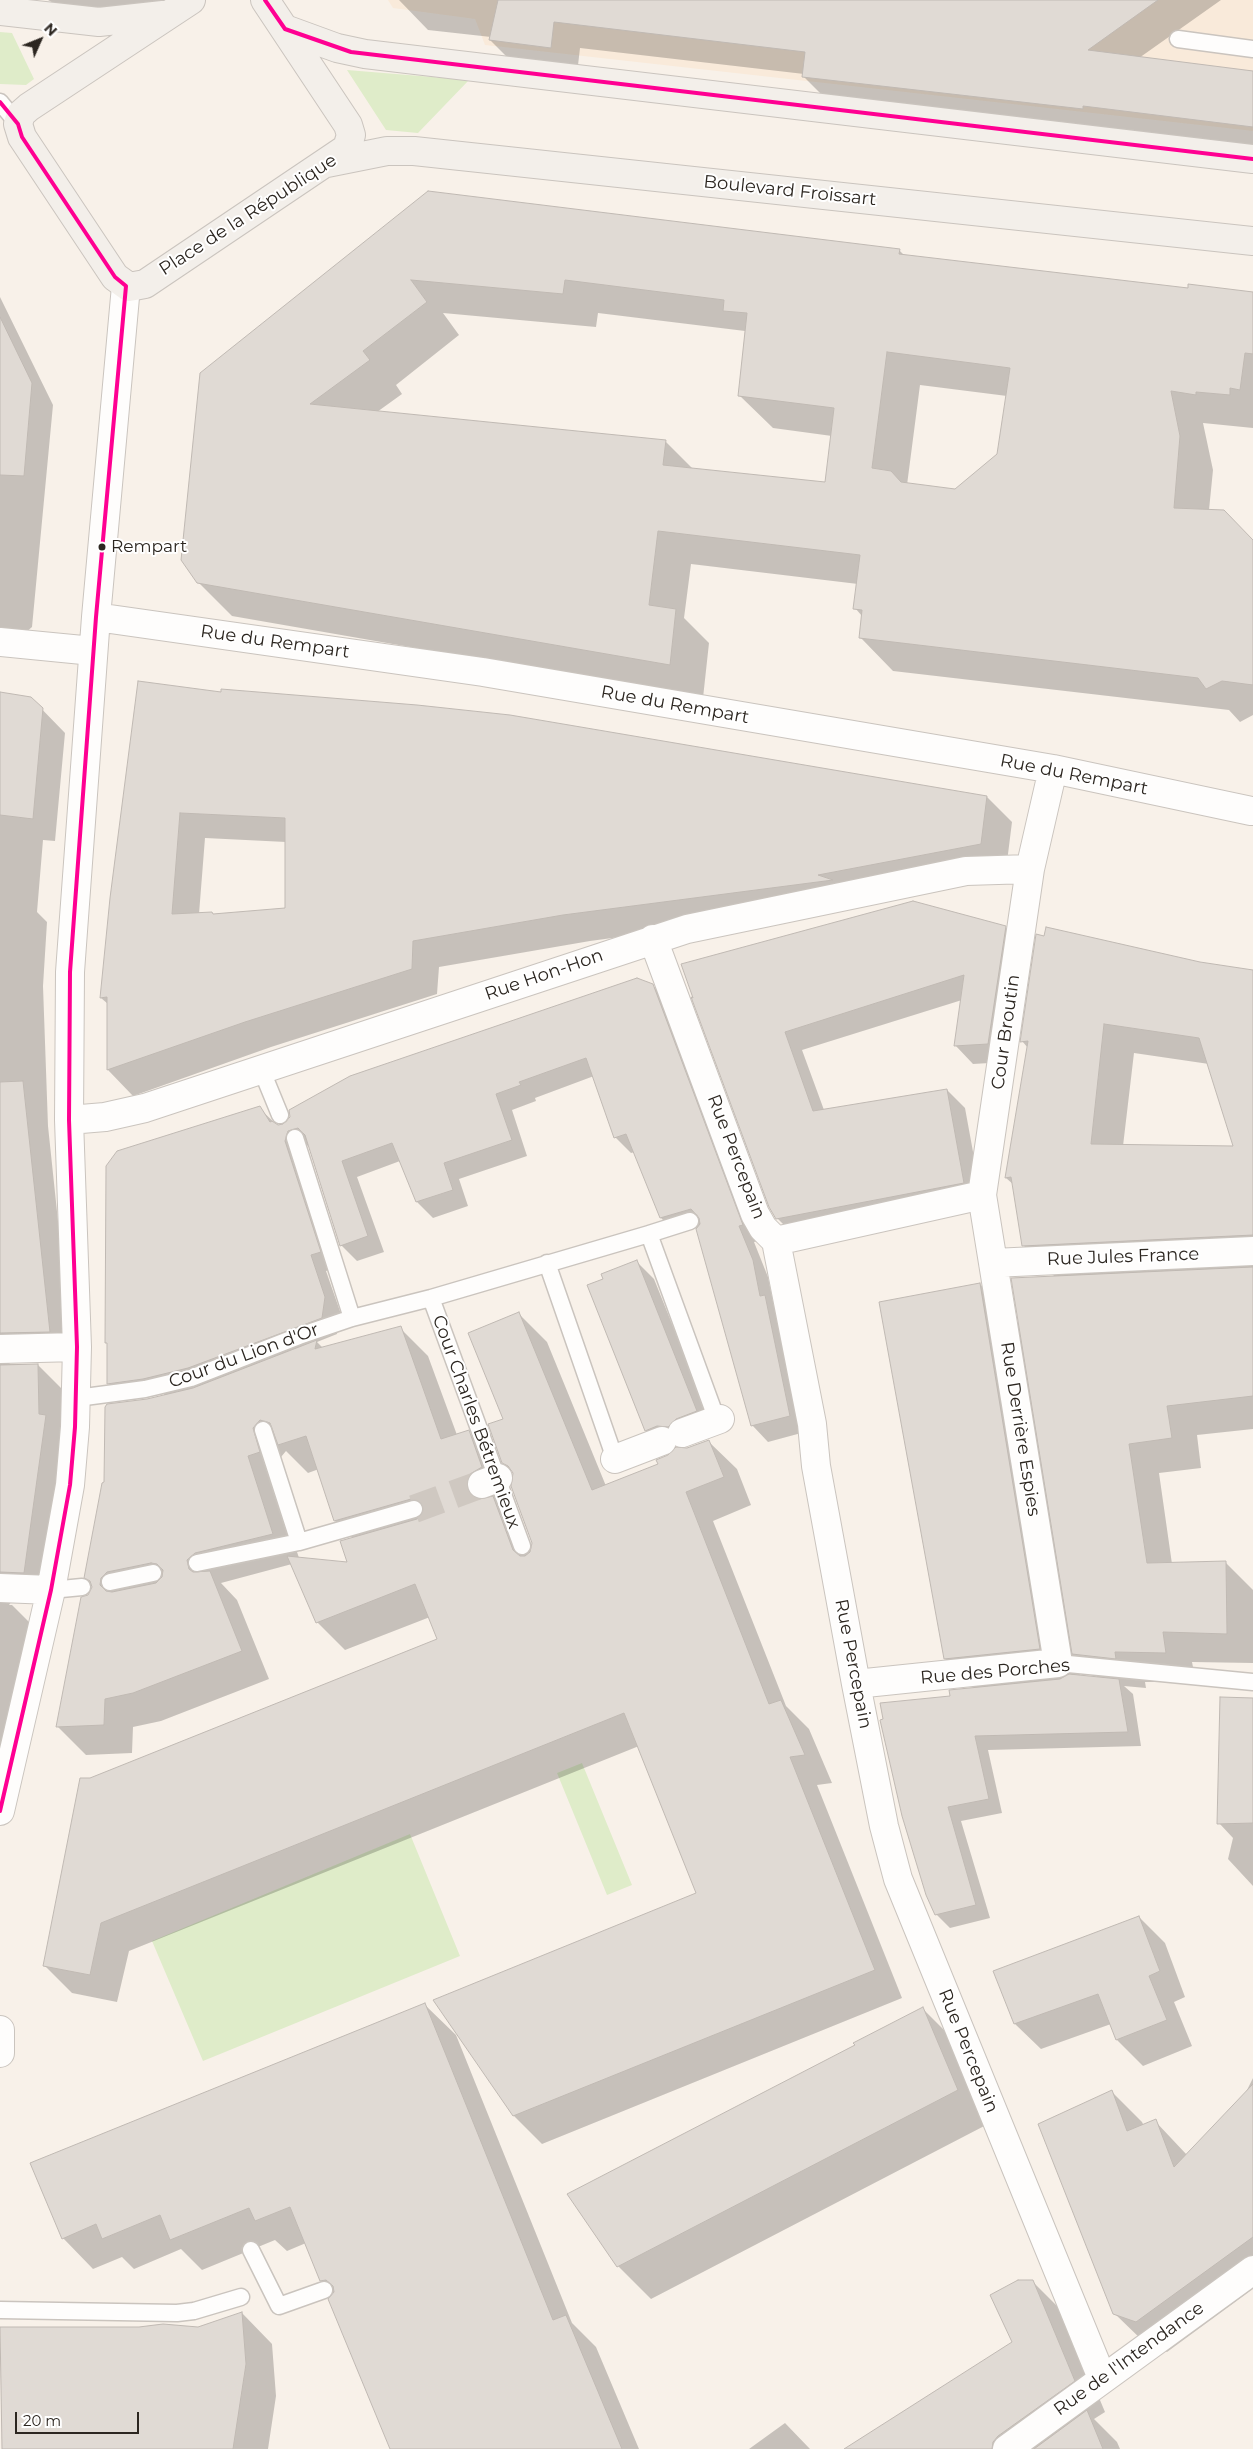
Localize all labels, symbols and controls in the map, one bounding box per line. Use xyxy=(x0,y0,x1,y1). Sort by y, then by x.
north arrow xyxy=(15,15,65,65)
text: N xyxy=(40,19,61,40)
street label: Place de la République xyxy=(155,150,341,280)
street label: Boulevard Froissart xyxy=(702,171,878,211)
place label: Rempart xyxy=(111,537,187,557)
marker: Rempart xyxy=(97,542,107,552)
street label: Rue du Rempart xyxy=(199,621,351,663)
street label: Rue du Rempart xyxy=(599,681,751,729)
street label: Rue du Rempart xyxy=(998,750,1150,800)
street label: Rue Hon-Hon xyxy=(482,945,606,1005)
street label: Cour Broutin xyxy=(987,973,1025,1091)
street label: Rue Percepain xyxy=(702,1092,770,1222)
street label: Rue Jules France xyxy=(1046,1244,1200,1270)
street label: Cour Charles Bétremieux xyxy=(427,1312,525,1532)
street label: Cour du Lion d'Or xyxy=(166,1319,322,1393)
street label: Rue Derrière Espies xyxy=(996,1340,1044,1518)
street label: Rue Percepain xyxy=(830,1597,876,1731)
street label: Rue des Porches xyxy=(919,1655,1071,1689)
street label: Rue Percepain xyxy=(933,1986,1003,2116)
street label: Rue de l'Intendance xyxy=(1050,2297,1208,2421)
scale bar xyxy=(18,2402,141,2434)
text: 20 m xyxy=(23,2411,61,2430)

